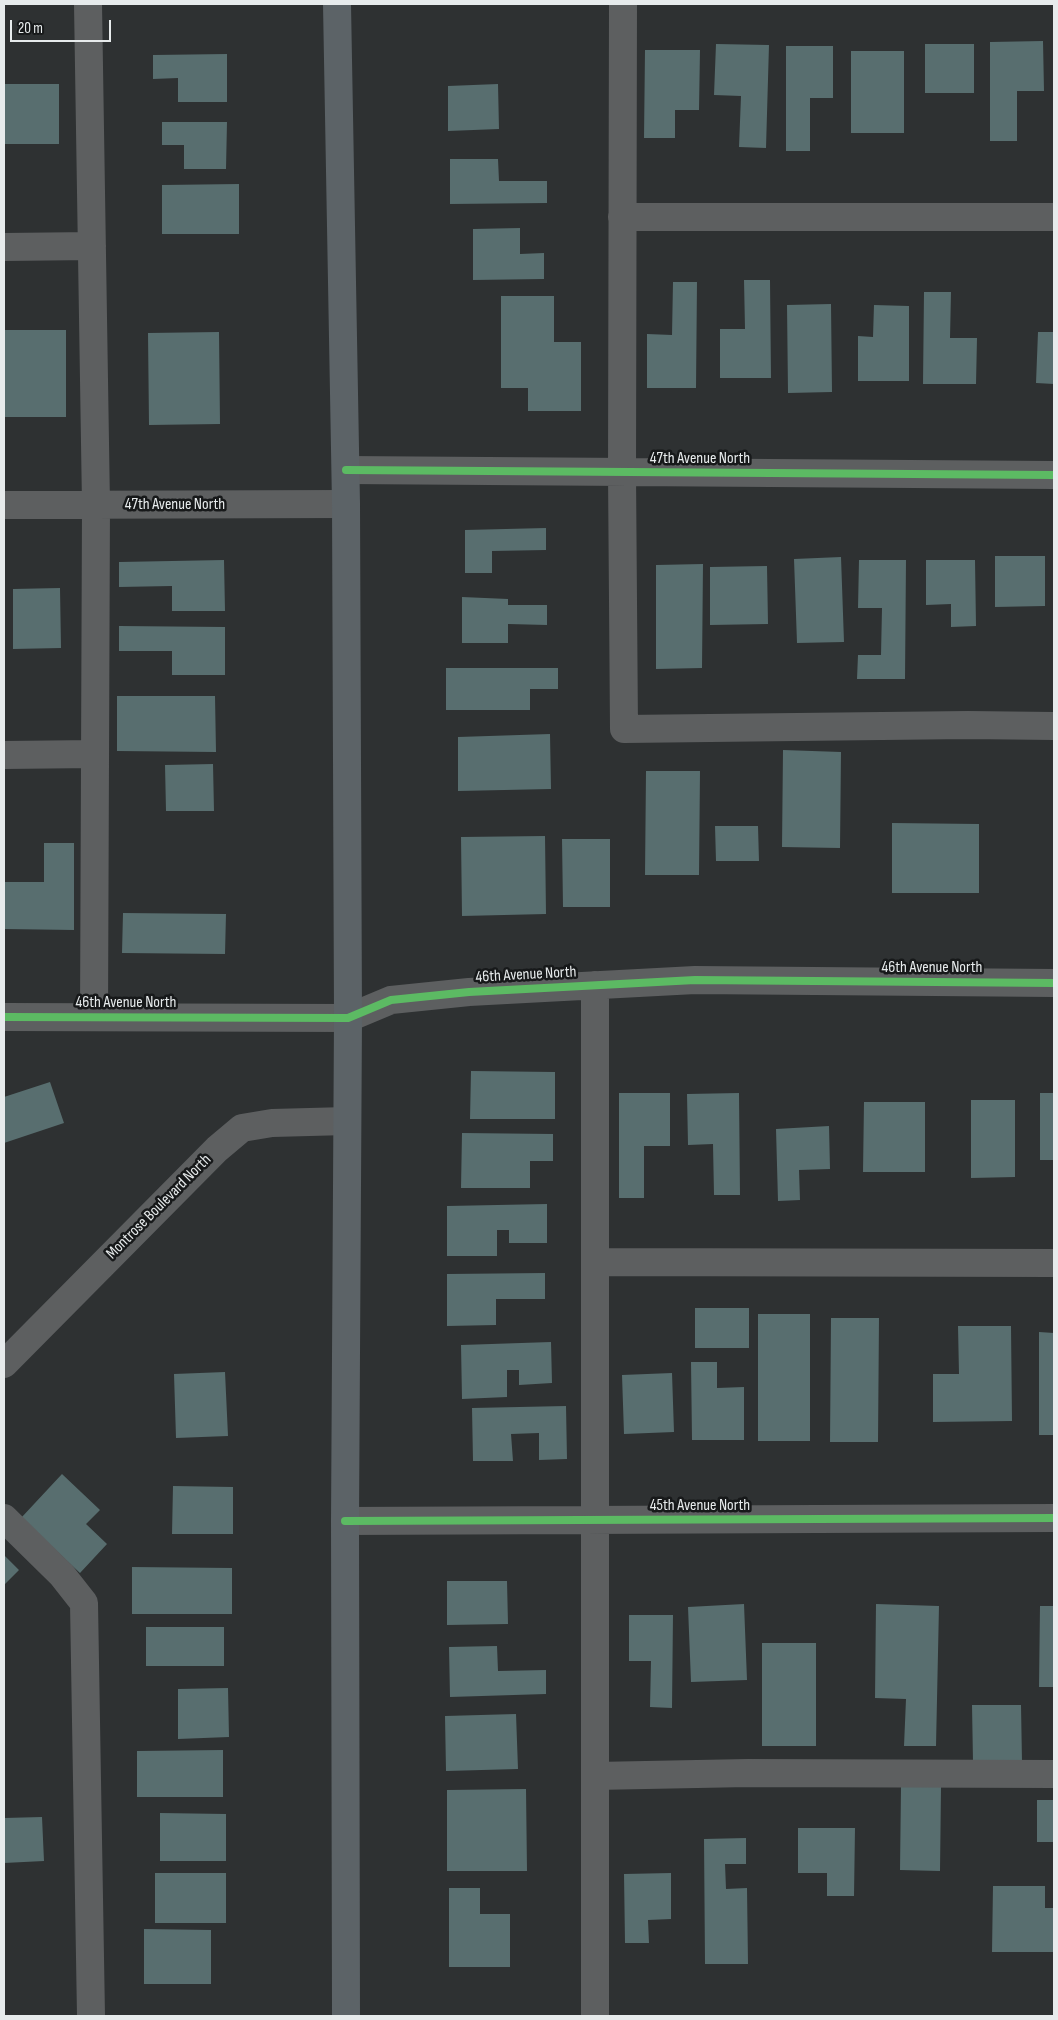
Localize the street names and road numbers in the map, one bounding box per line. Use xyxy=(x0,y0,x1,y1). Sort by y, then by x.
street label: 47th Avenue North xyxy=(650,449,750,469)
street label: 47th Avenue North xyxy=(125,495,225,515)
street label: 46th Avenue North xyxy=(882,958,982,978)
street label: 46th Avenue North xyxy=(475,963,577,987)
street label: 46th Avenue North xyxy=(76,993,176,1013)
street label: Montrose Boulevard North xyxy=(103,1151,215,1263)
street label: 45th Avenue North xyxy=(650,1496,750,1516)

